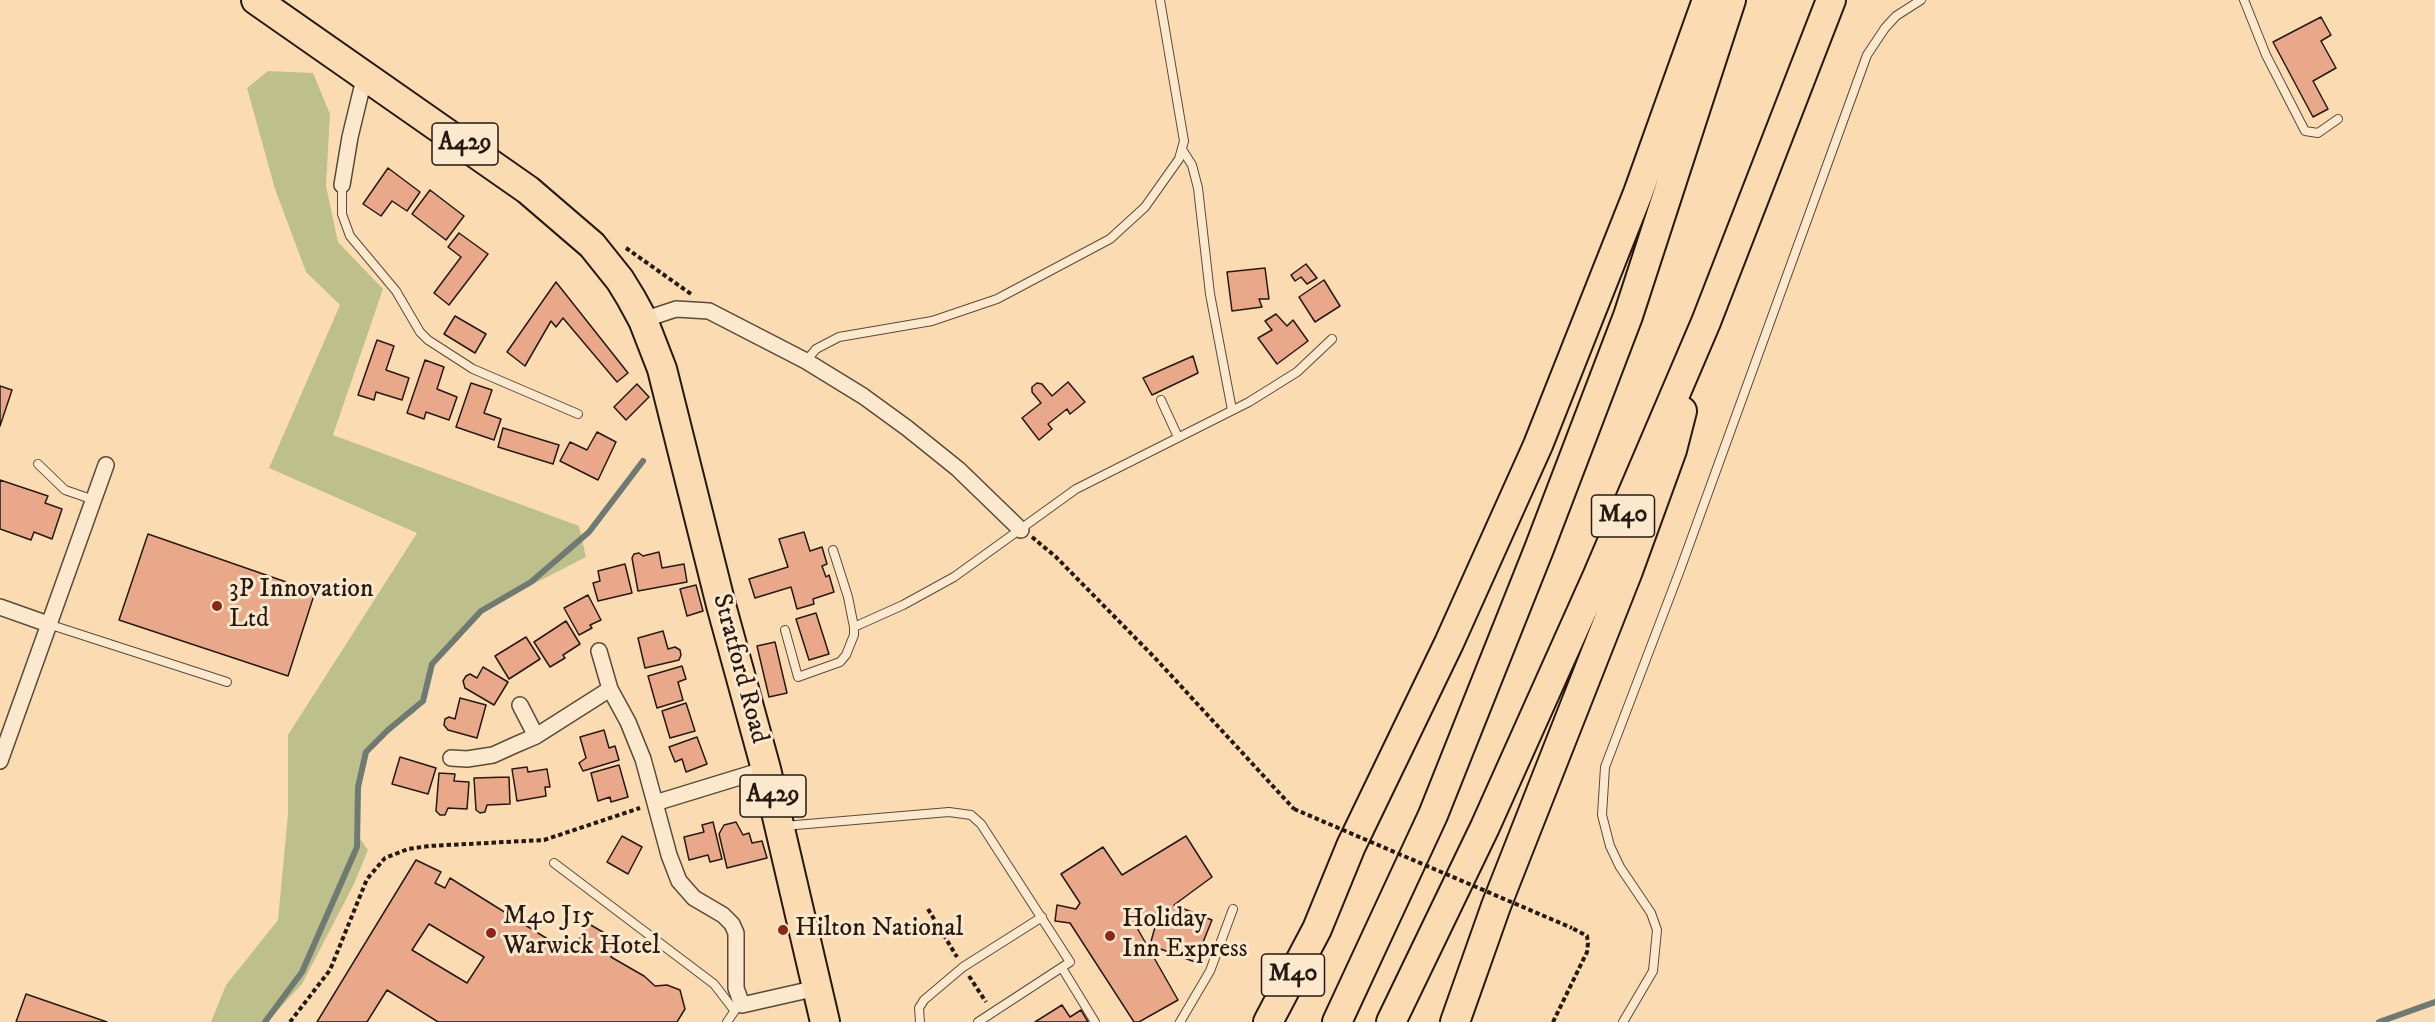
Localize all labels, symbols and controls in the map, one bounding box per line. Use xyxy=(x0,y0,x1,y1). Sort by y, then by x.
road number: A429 xyxy=(432,123,498,165)
road number: M40 xyxy=(1592,495,1654,537)
place label: 3P Innovation Ltd xyxy=(229,575,374,636)
street label: Stratford Road xyxy=(704,591,774,747)
marker: 3P Innovation Ltd xyxy=(210,599,224,613)
road number: A429 xyxy=(740,775,806,817)
place label: M40 J15 Warwick Hotel xyxy=(503,902,660,964)
place label: Holiday Inn Express xyxy=(1122,905,1247,966)
place label: Hilton National xyxy=(795,914,963,946)
marker: Hilton National xyxy=(776,923,790,937)
marker: M40 J15 Warwick Hotel xyxy=(484,926,498,940)
marker: Holiday Inn Express xyxy=(1103,929,1117,943)
road number: M40 xyxy=(1262,954,1324,996)

